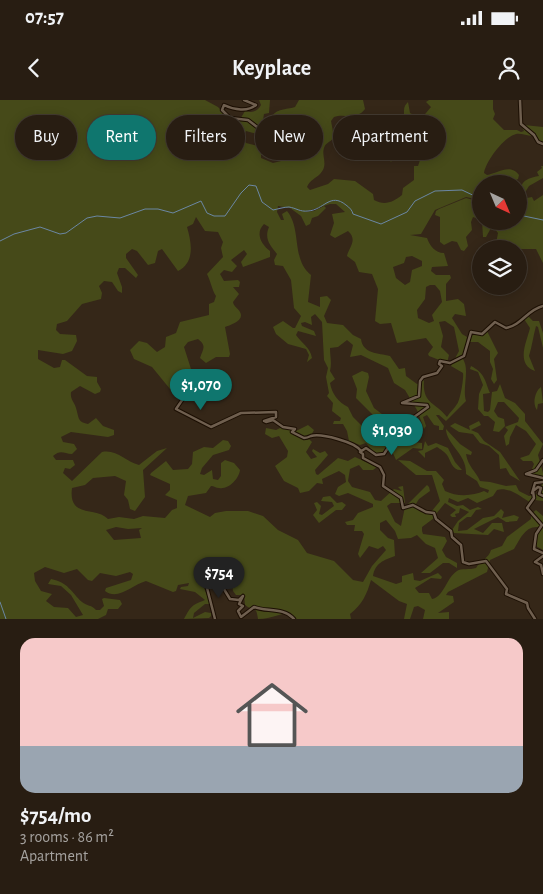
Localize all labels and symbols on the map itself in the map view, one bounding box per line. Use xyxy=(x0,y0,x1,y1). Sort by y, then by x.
north arrow xyxy=(472,175,528,230)
pin: $1,070 xyxy=(160,368,242,411)
pin: $1,030 xyxy=(351,414,433,456)
pin: $754 xyxy=(189,556,249,599)

